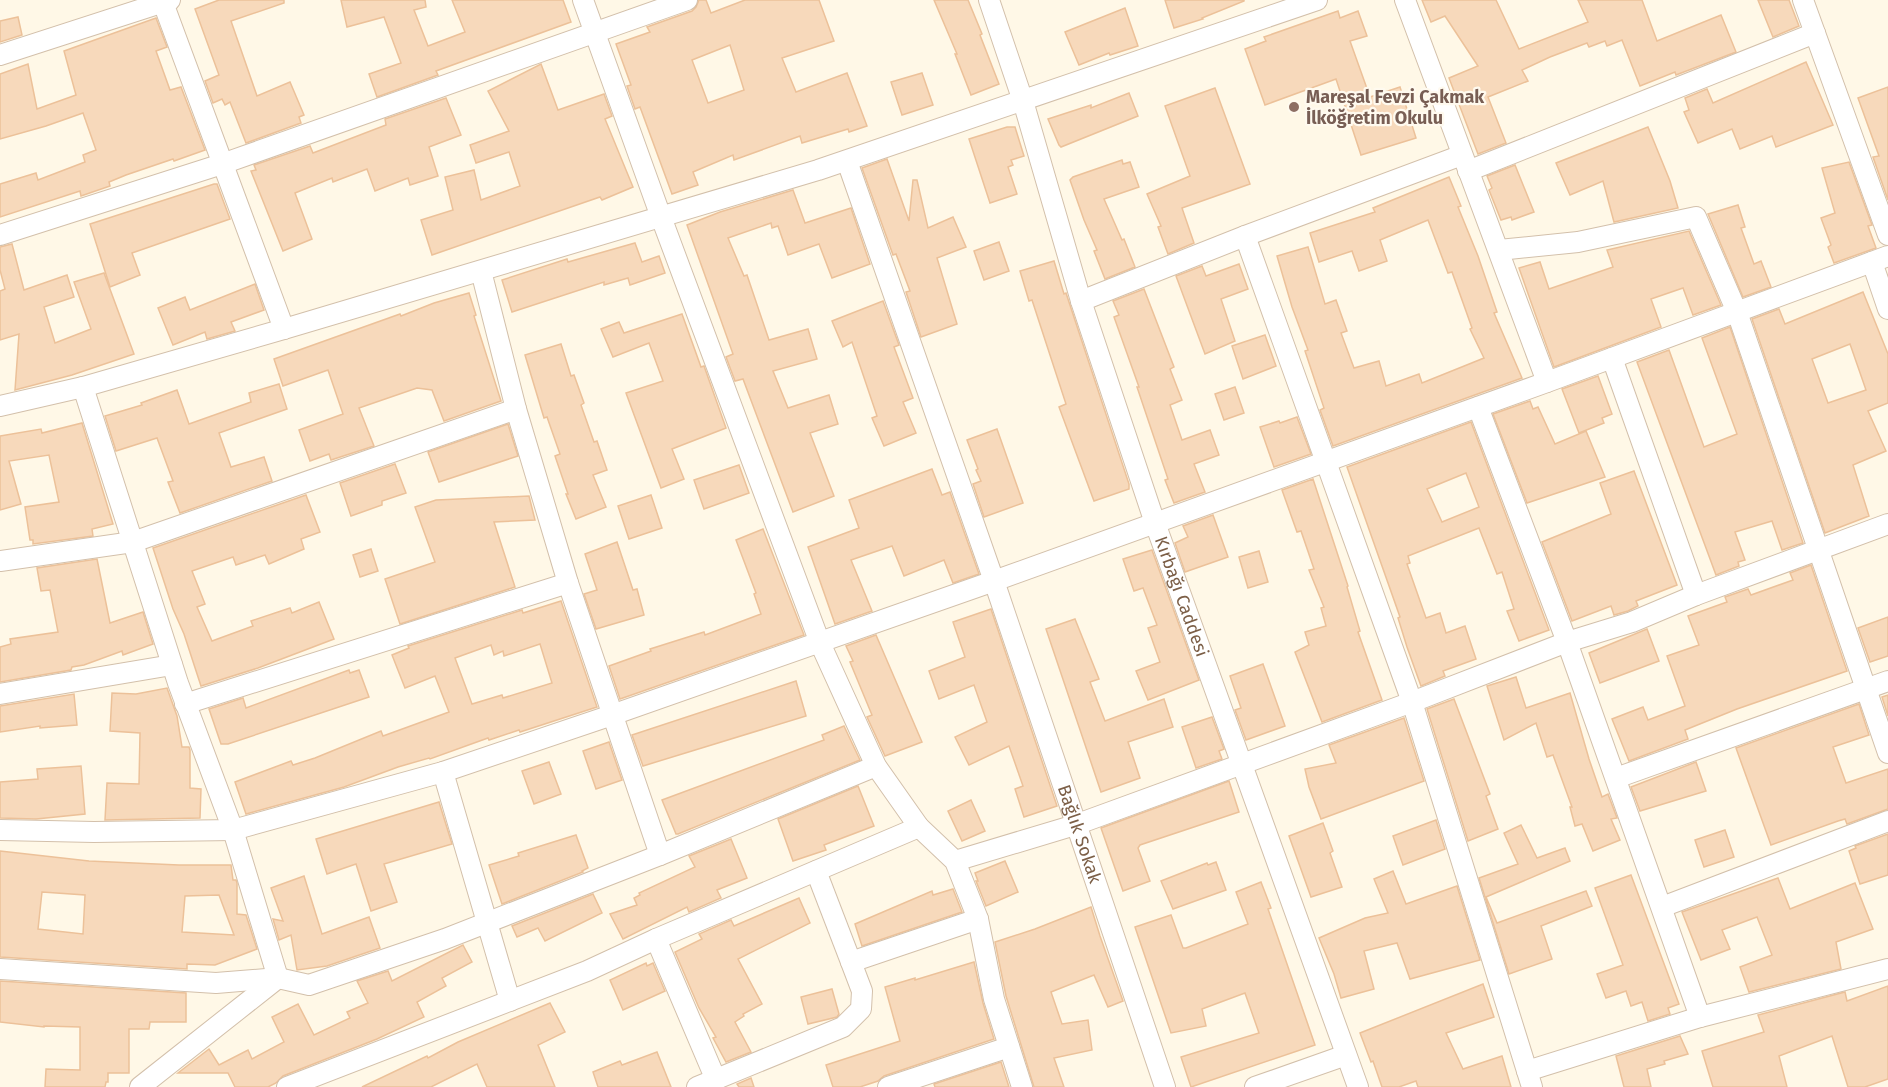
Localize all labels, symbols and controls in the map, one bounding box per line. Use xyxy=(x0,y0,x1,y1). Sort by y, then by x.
place label: Mareşal Fevzi Çakmak İlköğretim Okulu xyxy=(1306,86,1485,129)
marker: Mareşal Fevzi Çakmak İlköğretim Okulu xyxy=(1287,100,1301,114)
street label: Kırbağı Caddesi xyxy=(1150,533,1213,660)
street label: Bağlık Sokak xyxy=(1053,782,1107,887)

